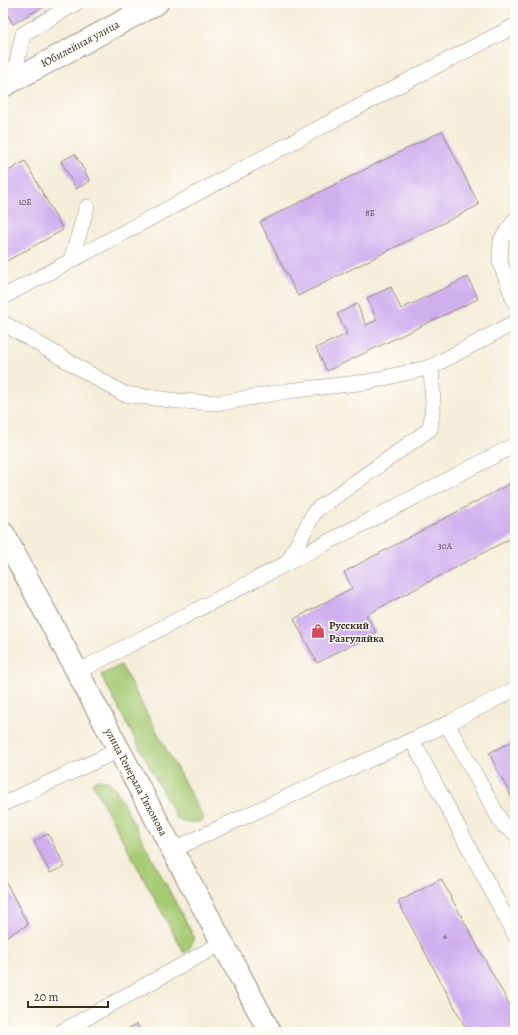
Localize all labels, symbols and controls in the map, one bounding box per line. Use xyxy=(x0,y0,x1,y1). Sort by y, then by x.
street label: Юбилейная улица xyxy=(38,16,123,71)
house number: 10Б xyxy=(18,196,32,208)
house number: 8Б xyxy=(365,207,375,219)
house number: 30А xyxy=(438,540,453,552)
place label: Русский Разгуляйка xyxy=(329,618,385,646)
shop icon: Русский Разгуляйка xyxy=(310,623,326,639)
street label: улица Генерала Тихонова xyxy=(101,725,171,839)
house number: 6 xyxy=(443,930,447,942)
scale bar xyxy=(28,983,108,1009)
text: 20 m xyxy=(34,989,58,1005)

